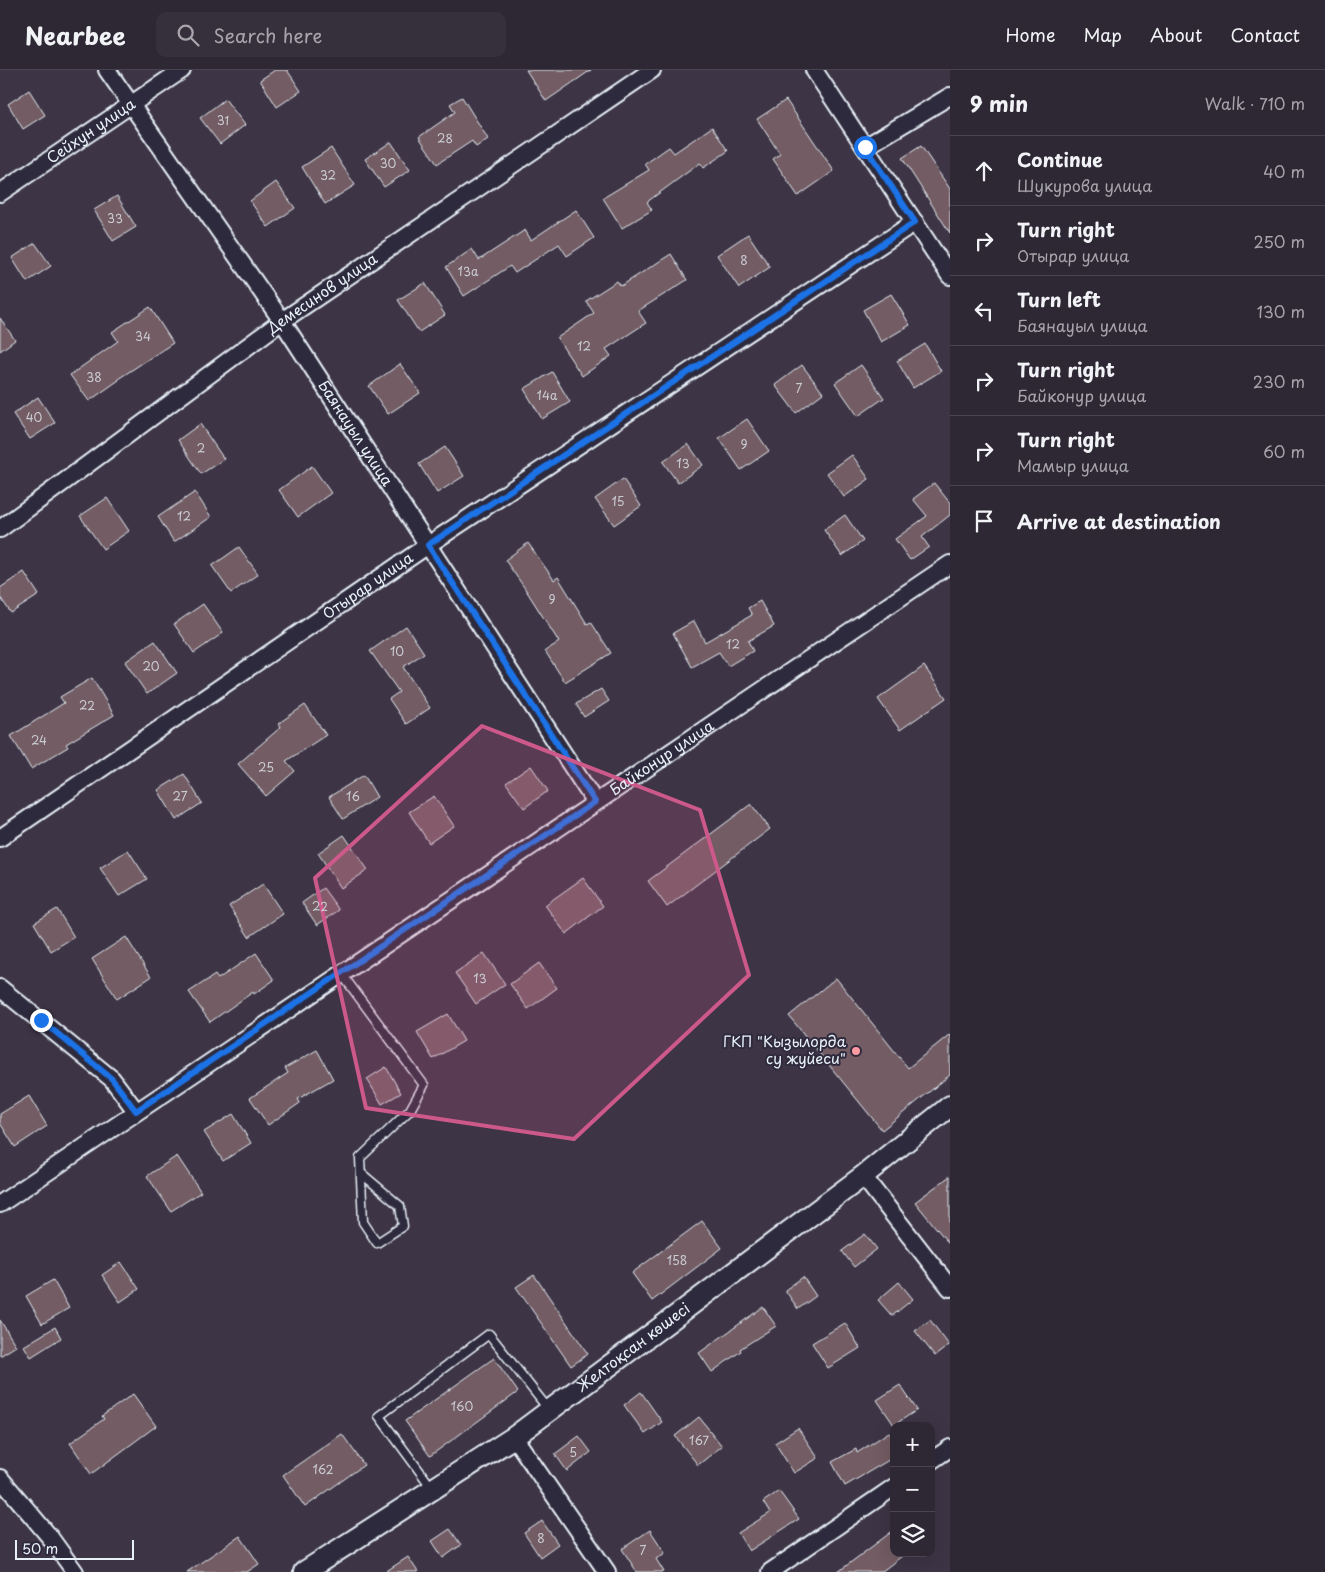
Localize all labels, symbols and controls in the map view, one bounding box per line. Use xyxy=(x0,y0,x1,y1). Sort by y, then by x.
search box xyxy=(156,12,506,57)
text: Nearbee xyxy=(25,17,126,53)
icon: search xyxy=(174,21,202,49)
text: Search here xyxy=(214,21,322,49)
text: Home xyxy=(1005,21,1055,48)
text: Map xyxy=(1083,21,1122,48)
text: About xyxy=(1150,21,1202,48)
text: Contact xyxy=(1230,21,1300,48)
text: 9 min xyxy=(970,87,1028,119)
text: Walk · 710 m xyxy=(1205,91,1305,115)
street label: Сейхун улица xyxy=(41,92,140,169)
house number: 31 xyxy=(217,111,229,129)
house number: 28 xyxy=(437,129,453,147)
route start xyxy=(854,136,877,159)
text: Continue xyxy=(1017,145,1103,173)
house number: 30 xyxy=(380,154,397,172)
icon: ahead xyxy=(970,157,998,185)
text: 40 m xyxy=(1263,159,1305,183)
house number: 32 xyxy=(320,166,336,184)
text: Шукурова улица xyxy=(1017,173,1152,197)
house number: 33 xyxy=(107,209,123,227)
text: Turn right xyxy=(1017,215,1115,243)
icon: right xyxy=(970,227,998,255)
text: 250 m xyxy=(1254,229,1305,253)
text: Отырар улица xyxy=(1017,243,1129,267)
street label: Демесинов улица xyxy=(260,246,382,339)
house number: 8 xyxy=(740,251,748,269)
house number: 13а xyxy=(458,262,479,280)
text: Turn left xyxy=(1017,285,1101,313)
icon: left xyxy=(970,297,998,325)
text: 130 m xyxy=(1257,299,1305,323)
text: Баянауыл улица xyxy=(1017,313,1148,337)
house number: 34 xyxy=(135,327,151,345)
house number: 12 xyxy=(577,337,591,355)
text: Turn right xyxy=(1017,355,1115,383)
icon: right xyxy=(970,367,998,395)
house number: 38 xyxy=(86,368,102,386)
text: 230 m xyxy=(1253,369,1305,393)
street label: Баянауыл улица xyxy=(313,375,400,491)
house number: 7 xyxy=(796,379,803,397)
text: Байконур улица xyxy=(1017,383,1146,407)
house number: 14а xyxy=(537,386,558,404)
house number: 40 xyxy=(26,408,43,426)
text: Turn right xyxy=(1017,425,1115,453)
house number: 9 xyxy=(740,435,748,453)
icon: right xyxy=(970,437,998,465)
house number: 2 xyxy=(197,439,205,457)
text: 60 m xyxy=(1263,439,1305,463)
text: Мамыр улица xyxy=(1017,453,1129,477)
house number: 13 xyxy=(676,454,690,472)
house number: 15 xyxy=(611,492,625,510)
house number: 12 xyxy=(177,507,191,525)
icon: arrive xyxy=(970,507,998,535)
text: Arrive at destination xyxy=(1017,507,1221,535)
street label: Отырар улица xyxy=(317,545,418,624)
house number: 9 xyxy=(548,590,556,608)
house number: 12 xyxy=(726,635,740,653)
house number: 10 xyxy=(390,642,404,660)
house number: 20 xyxy=(142,657,160,675)
house number: 22 xyxy=(79,696,95,714)
street label: Байконур улица xyxy=(604,713,718,800)
house number: 24 xyxy=(31,731,47,749)
house number: 25 xyxy=(258,758,274,776)
house number: 27 xyxy=(173,787,188,805)
house number: 16 xyxy=(346,787,360,805)
house number: 22 xyxy=(312,897,328,915)
house number: 13 xyxy=(473,969,487,987)
route end xyxy=(30,1009,53,1032)
place label: ГКП "Кызылорда су жуйеси" xyxy=(723,1029,847,1069)
marker: ГКП "Кызылорда су жуйеси" xyxy=(850,1045,862,1057)
house number: 158 xyxy=(667,1251,687,1269)
street label: Желтоқсан көшесі xyxy=(571,1296,694,1397)
house number: 160 xyxy=(451,1397,474,1415)
map controls xyxy=(890,1422,935,1557)
button: + xyxy=(890,1422,935,1467)
house number: 167 xyxy=(689,1431,709,1449)
house number: 5 xyxy=(569,1443,577,1461)
house number: 162 xyxy=(312,1460,334,1478)
button: − xyxy=(890,1467,935,1512)
button: layers xyxy=(890,1512,935,1557)
house number: 8 xyxy=(537,1529,545,1547)
scale bar xyxy=(15,1537,134,1560)
text: 50 m xyxy=(22,1538,58,1559)
house number: 7 xyxy=(640,1541,647,1559)

